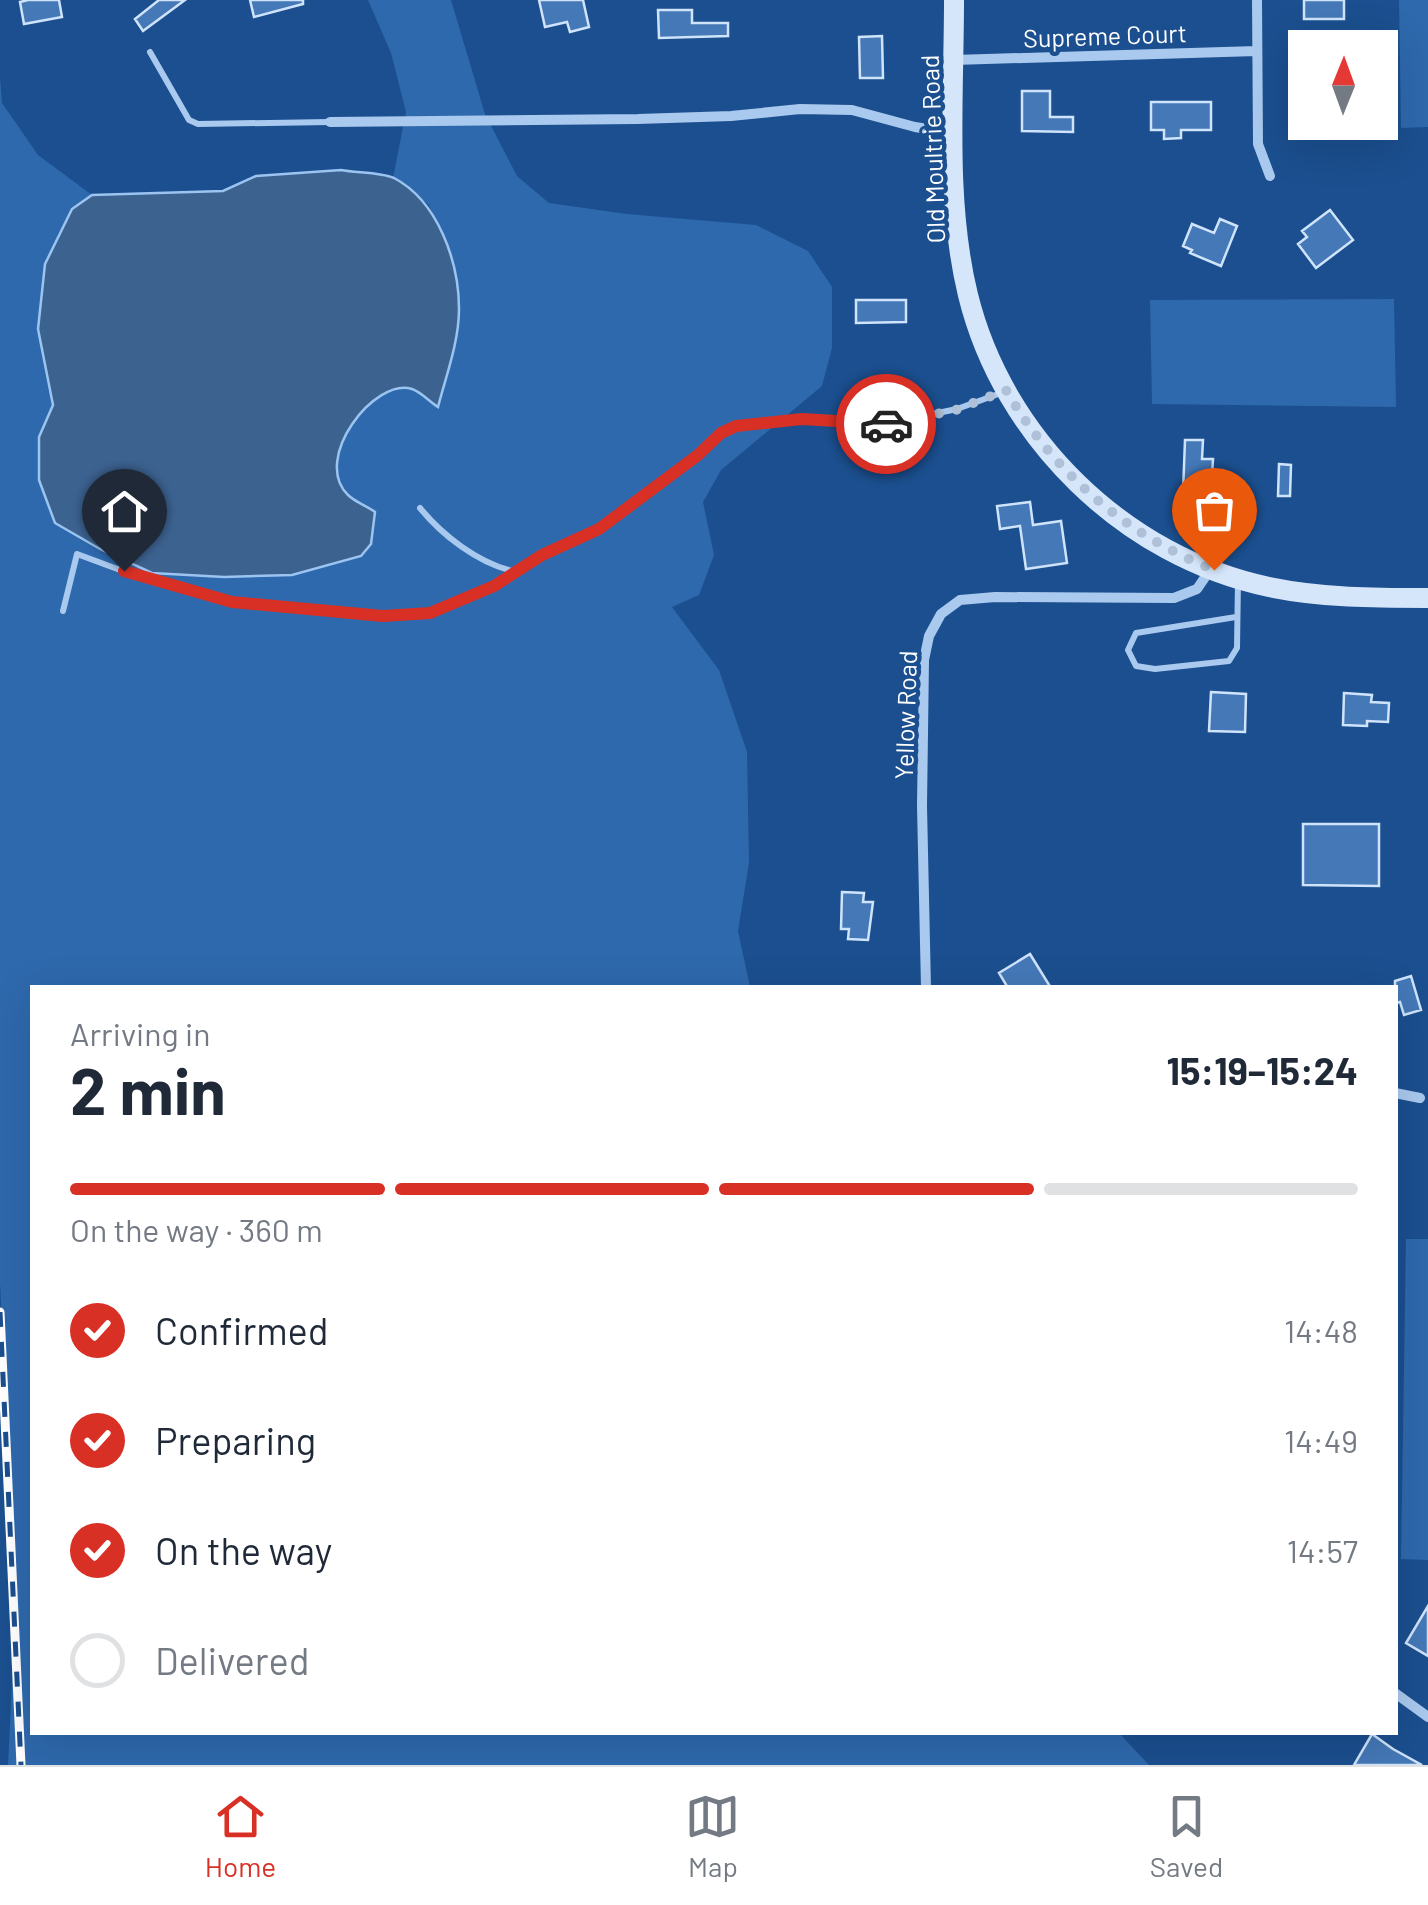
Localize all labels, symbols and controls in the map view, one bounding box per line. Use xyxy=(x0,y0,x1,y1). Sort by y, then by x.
street label: Supreme Court xyxy=(1023,17,1187,53)
north arrow xyxy=(1288,30,1398,140)
map controls xyxy=(1288,30,1398,140)
street label: Old Moultrie Road xyxy=(914,54,950,244)
courier xyxy=(836,374,936,474)
icon: car xyxy=(859,397,914,452)
pin xyxy=(1172,468,1257,571)
pin xyxy=(82,469,167,572)
icon: bag xyxy=(1187,483,1242,538)
icon: home xyxy=(97,484,152,539)
street label: Yellow Road xyxy=(888,650,922,780)
text: Arriving in xyxy=(70,1014,210,1052)
text: 15:19–15:24 xyxy=(1166,1047,1358,1093)
text: 2 min xyxy=(70,1050,226,1128)
text: On the way · 360 m xyxy=(70,1210,323,1248)
icon: check xyxy=(70,1303,125,1358)
text: Confirmed xyxy=(155,1307,328,1353)
text: 14:48 xyxy=(1284,1311,1358,1349)
icon: check xyxy=(70,1413,125,1468)
text: Preparing xyxy=(155,1417,316,1463)
text: 14:49 xyxy=(1284,1421,1358,1459)
icon: check xyxy=(70,1523,125,1578)
text: On the way xyxy=(155,1527,332,1573)
text: 14:57 xyxy=(1287,1531,1358,1569)
text: Delivered xyxy=(155,1637,309,1683)
tab: Home xyxy=(205,1789,276,1883)
tab: Map xyxy=(685,1789,740,1883)
tab: Saved xyxy=(1150,1789,1223,1883)

